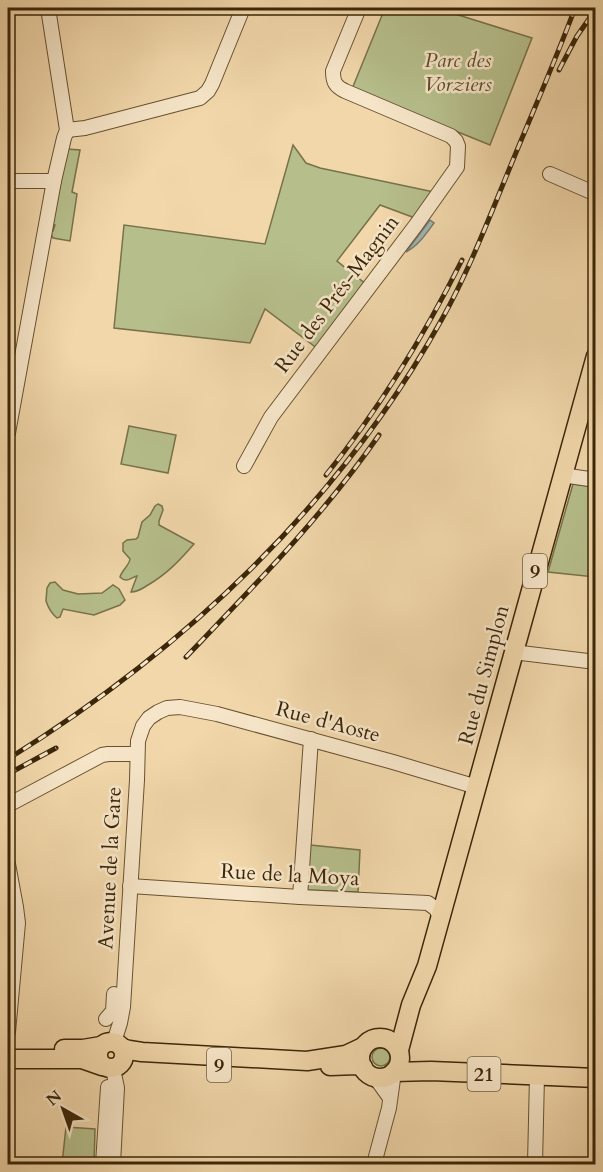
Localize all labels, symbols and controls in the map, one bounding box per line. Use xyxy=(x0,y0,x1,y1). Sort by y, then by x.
park label: Parc des Vorziers xyxy=(424,46,492,99)
street label: Rue des Prés-Magnin xyxy=(268,209,406,379)
road number: 9 xyxy=(523,554,547,588)
street label: Rue du Simplon xyxy=(451,602,517,748)
street label: Rue d'Aoste xyxy=(273,694,383,750)
street label: Avenue de la Gare xyxy=(91,786,129,950)
street label: Rue de la Moya xyxy=(220,857,360,893)
road number: 9 xyxy=(207,1048,231,1082)
road number: 21 xyxy=(468,1057,500,1091)
north arrow xyxy=(33,1079,93,1139)
text: N xyxy=(42,1085,66,1111)

